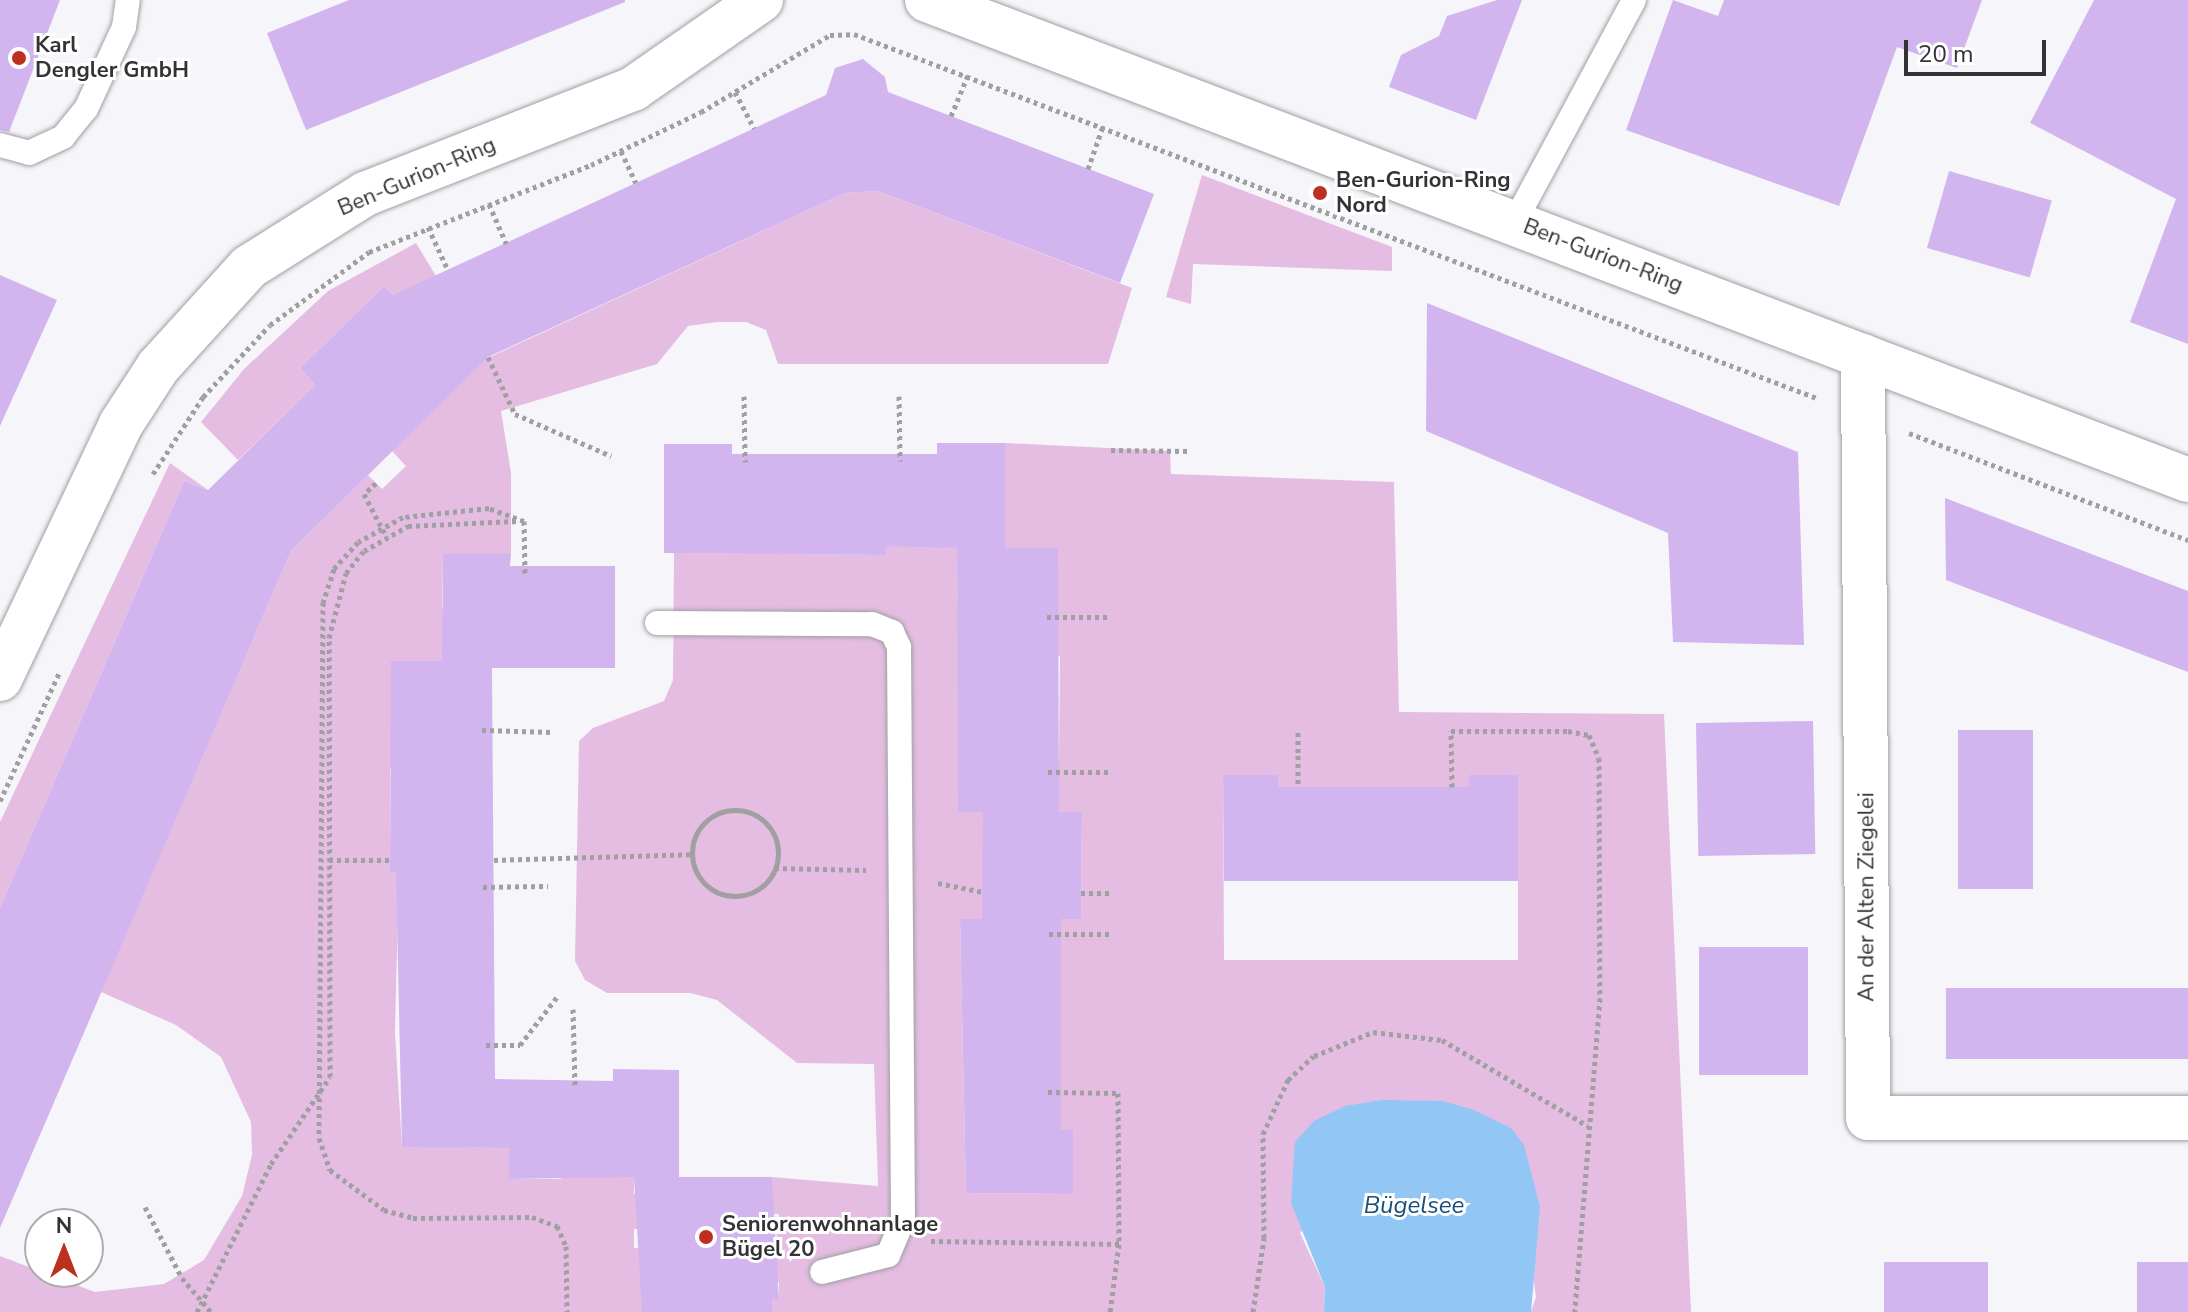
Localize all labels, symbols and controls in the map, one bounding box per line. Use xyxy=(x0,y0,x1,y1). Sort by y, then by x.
scale bar xyxy=(1908,24,2050,74)
place label: Karl Dengler GmbH xyxy=(35,32,189,84)
text: 20 m xyxy=(1918,38,1974,70)
marker: Karl Dengler GmbH xyxy=(10,49,28,67)
street label: Ben-Gurion-Ring xyxy=(334,132,500,222)
place label: Ben-Gurion-Ring Nord xyxy=(1336,167,1511,218)
marker: Ben-Gurion-Ring Nord xyxy=(1311,184,1329,202)
street label: Ben-Gurion-Ring xyxy=(1519,213,1687,299)
street label: An der Alten Ziegelei xyxy=(1854,792,1880,1002)
water label: Bügelsee xyxy=(1364,1192,1464,1220)
north arrow xyxy=(24,1208,104,1288)
text: N xyxy=(56,1211,72,1241)
place label: Seniorenwohnanlage Bügel 20 xyxy=(722,1211,938,1262)
marker: Seniorenwohnanlage Bügel 20 xyxy=(697,1228,715,1246)

